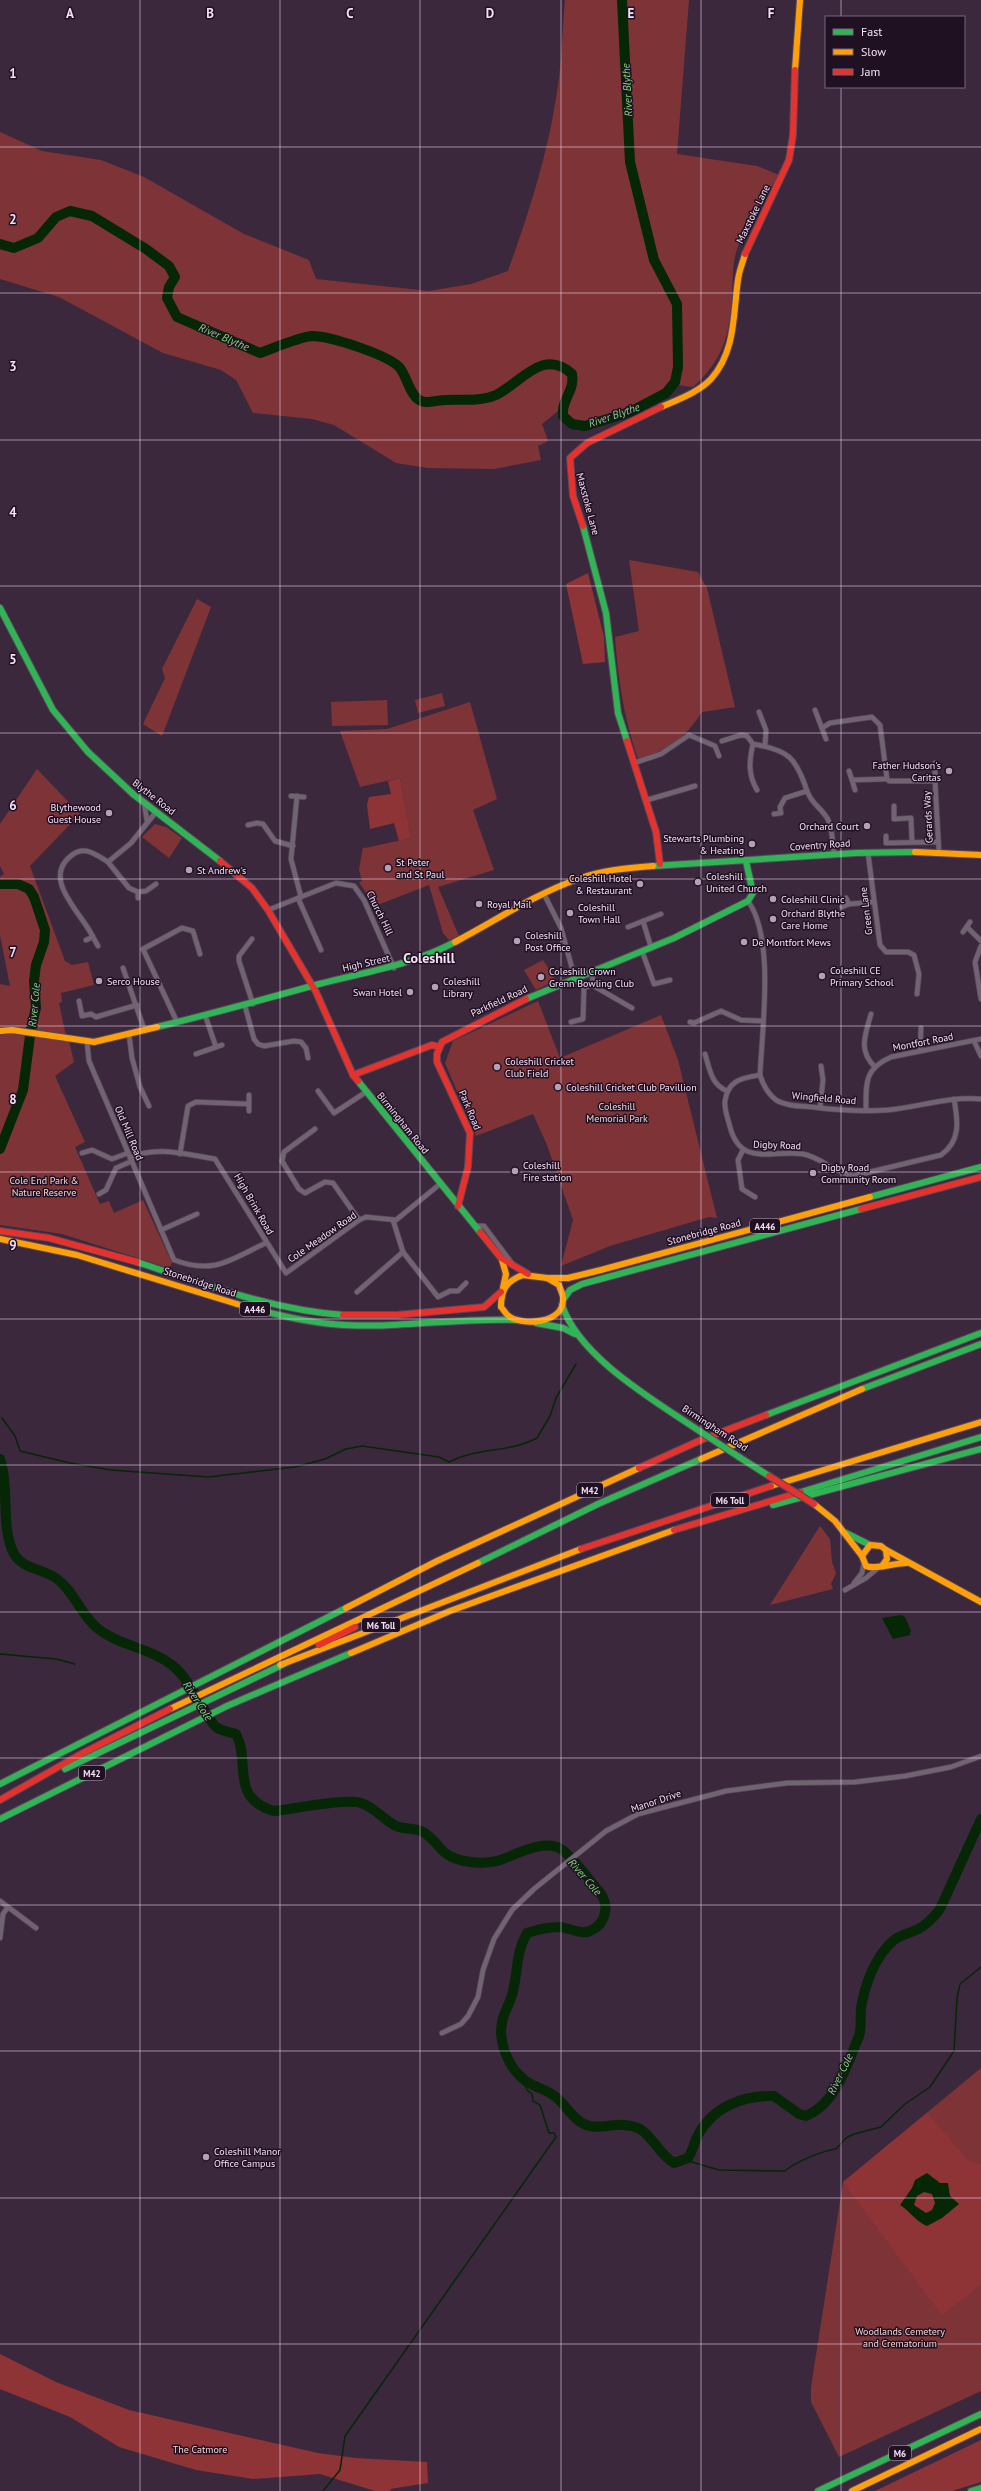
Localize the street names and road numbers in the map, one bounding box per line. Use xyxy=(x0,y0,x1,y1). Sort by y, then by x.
street label: Maxstoke Lane xyxy=(733,182,773,246)
street label: Maxstoke Lane xyxy=(573,472,603,536)
street label: Blythe Road xyxy=(130,776,178,818)
street label: Gerards Way xyxy=(920,790,936,844)
street label: Coventry Road xyxy=(789,836,851,854)
street label: Green Lane xyxy=(857,886,875,936)
street label: Church Hill xyxy=(364,889,396,937)
street label: High Street xyxy=(341,951,392,975)
street label: Parkfield Road xyxy=(469,982,529,1020)
street label: Montfort Road xyxy=(892,1030,954,1054)
street label: Park Road xyxy=(456,1088,484,1132)
street label: Birmingham Road xyxy=(374,1089,432,1157)
street label: Wingfield Road xyxy=(791,1089,857,1107)
street label: Old Mill Road xyxy=(112,1104,146,1162)
street label: Digby Road xyxy=(753,1138,801,1152)
street label: High Brink Road xyxy=(231,1171,277,1237)
street label: Cole Meadow Road xyxy=(285,1208,359,1266)
street label: Stonebridge Road xyxy=(666,1216,742,1248)
road number: A446 xyxy=(750,1219,780,1233)
street label: Stonebridge Road xyxy=(162,1264,238,1300)
road number: A446 xyxy=(240,1302,270,1316)
street label: Birmingham Road xyxy=(680,1402,750,1454)
road number: M42 xyxy=(577,1483,603,1497)
road number: M6 Toll xyxy=(711,1493,749,1507)
road number: M6 Toll xyxy=(362,1618,400,1632)
road number: M42 xyxy=(79,1766,105,1780)
street label: Manor Drive xyxy=(629,1787,683,1815)
road number: M6 xyxy=(889,2446,911,2460)

